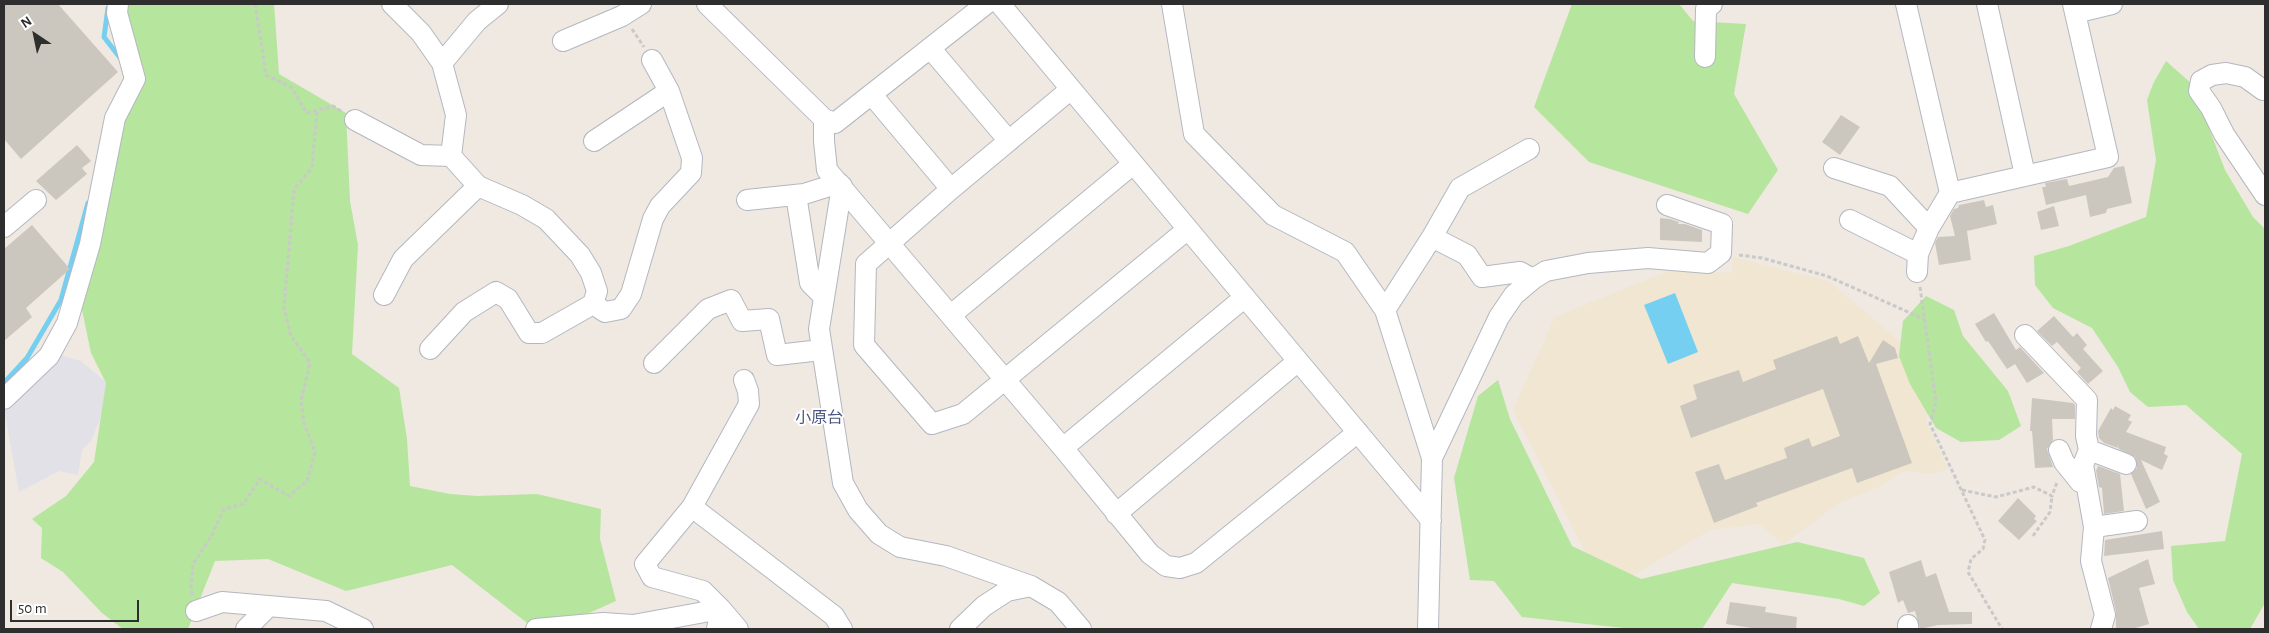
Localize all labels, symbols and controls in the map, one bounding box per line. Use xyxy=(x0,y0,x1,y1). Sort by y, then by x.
north arrow xyxy=(10,10,60,60)
text: N xyxy=(19,14,35,31)
district label: 小原台 xyxy=(795,408,843,428)
scale bar xyxy=(12,590,141,622)
text: 50 m xyxy=(18,601,47,616)

